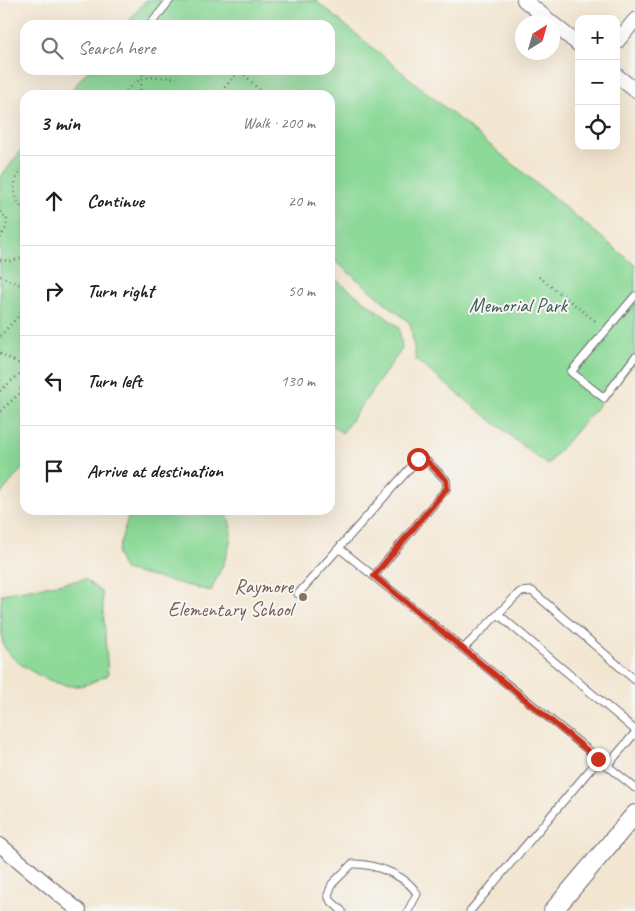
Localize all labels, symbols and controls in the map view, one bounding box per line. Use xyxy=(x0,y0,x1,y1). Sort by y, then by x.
north arrow xyxy=(515,15,560,60)
map controls xyxy=(575,15,620,150)
button: + xyxy=(575,15,620,60)
search box xyxy=(20,20,335,75)
icon: search xyxy=(38,34,66,62)
text: Search here xyxy=(78,36,155,60)
button: − xyxy=(575,60,620,105)
button: locate xyxy=(575,105,620,150)
text: 3 min xyxy=(40,110,80,136)
text: Walk · 200 m xyxy=(243,113,315,133)
icon: ahead xyxy=(40,187,68,215)
text: Continue xyxy=(87,189,144,213)
text: 20 m xyxy=(288,191,315,211)
icon: right xyxy=(40,277,68,305)
text: Turn right xyxy=(87,279,154,303)
text: 50 m xyxy=(288,281,315,301)
park label: Memorial Park xyxy=(469,293,569,318)
icon: left xyxy=(40,367,68,395)
text: Turn left xyxy=(87,369,142,393)
text: 130 m xyxy=(281,371,315,391)
route start xyxy=(407,448,430,471)
icon: arrive xyxy=(40,457,68,485)
text: Arrive at destination xyxy=(87,459,223,483)
place label: Raymore Elementary School xyxy=(168,574,297,622)
marker: Raymore Elementary School xyxy=(297,591,309,603)
route end xyxy=(587,748,610,771)

